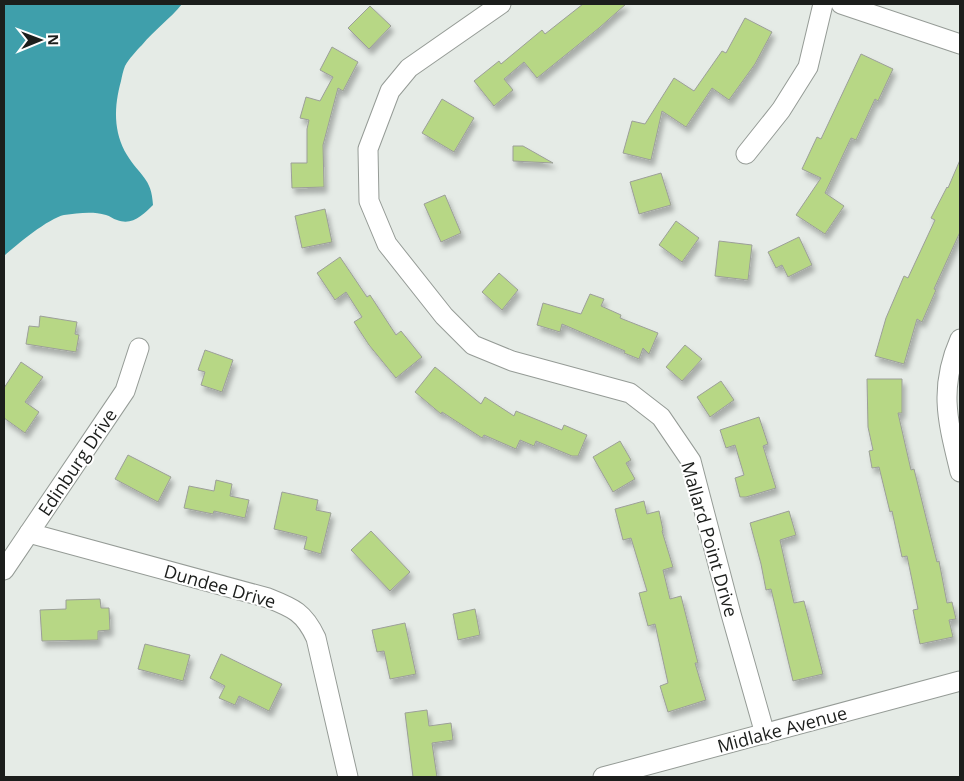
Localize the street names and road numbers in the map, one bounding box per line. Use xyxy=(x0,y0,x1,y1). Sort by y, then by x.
street label: Edinburg Drive xyxy=(32,404,122,520)
street label: Mallard Point Drive xyxy=(676,458,744,620)
street label: Dundee Drive xyxy=(161,559,279,613)
street label: Midlake Avenue xyxy=(715,700,849,758)

